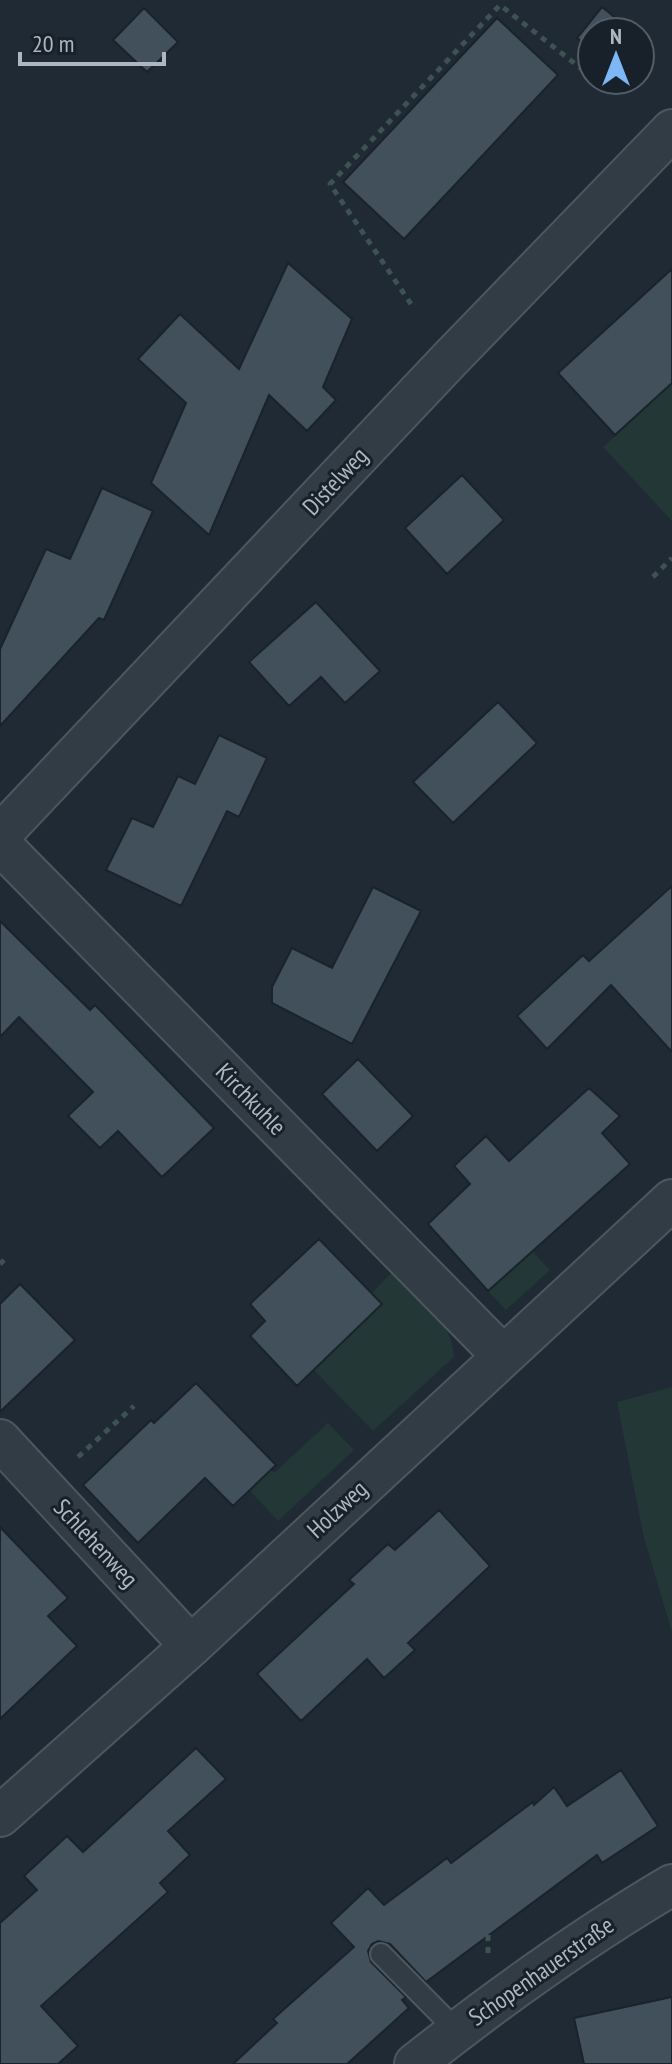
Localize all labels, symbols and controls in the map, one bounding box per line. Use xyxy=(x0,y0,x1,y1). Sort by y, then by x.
scale bar xyxy=(20,16,164,66)
north arrow xyxy=(576,16,656,96)
text: N xyxy=(610,22,622,50)
text: 20 m xyxy=(32,28,74,59)
street label: Distelweg xyxy=(296,440,374,522)
street label: Kirchkuhle xyxy=(209,1056,293,1142)
street label: Holzweg xyxy=(300,1473,374,1545)
street label: Schlehenweg xyxy=(47,1492,145,1594)
street label: Schopenhauerstraße xyxy=(462,1909,620,2033)

